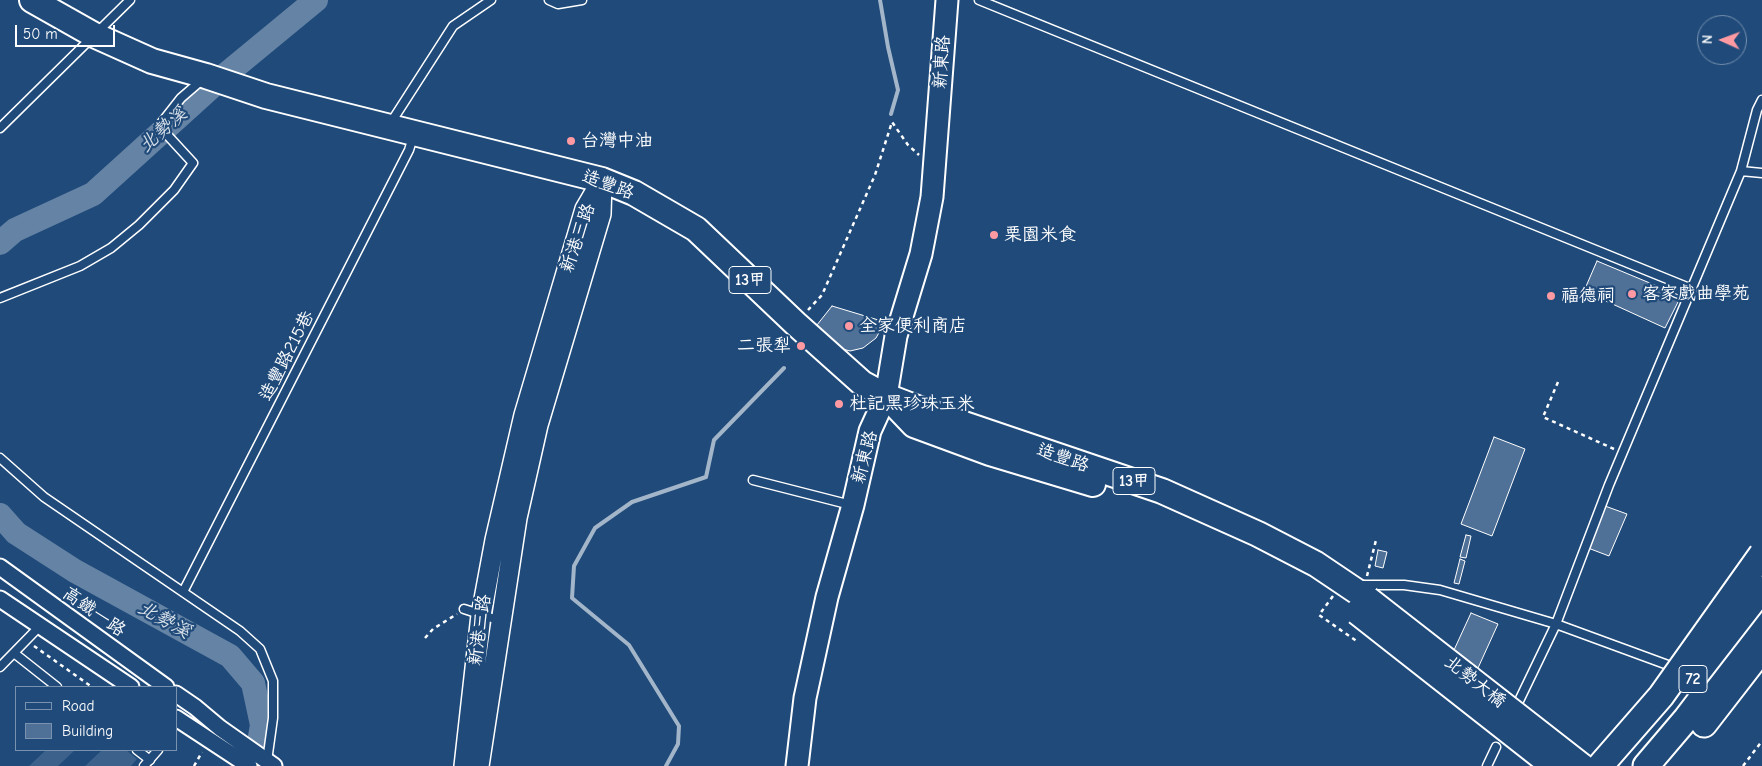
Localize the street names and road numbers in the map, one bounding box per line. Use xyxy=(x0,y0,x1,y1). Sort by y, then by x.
street label: 新東路 xyxy=(929,34,955,90)
street label: 造豐路 xyxy=(579,166,637,204)
street label: 新港三路 xyxy=(556,200,600,276)
road number: 13甲 xyxy=(729,266,771,294)
street label: 造豐路215巷 xyxy=(255,307,319,405)
street label: 新東路 xyxy=(848,428,882,486)
street label: 造豐路 xyxy=(1034,439,1092,477)
road number: 13甲 xyxy=(1113,468,1155,494)
street label: 高鐵一路 xyxy=(58,583,130,641)
street label: 新港三路 xyxy=(464,593,496,667)
street label: 北勢大橋 xyxy=(1440,651,1510,713)
road number: 72 xyxy=(1679,666,1707,692)

